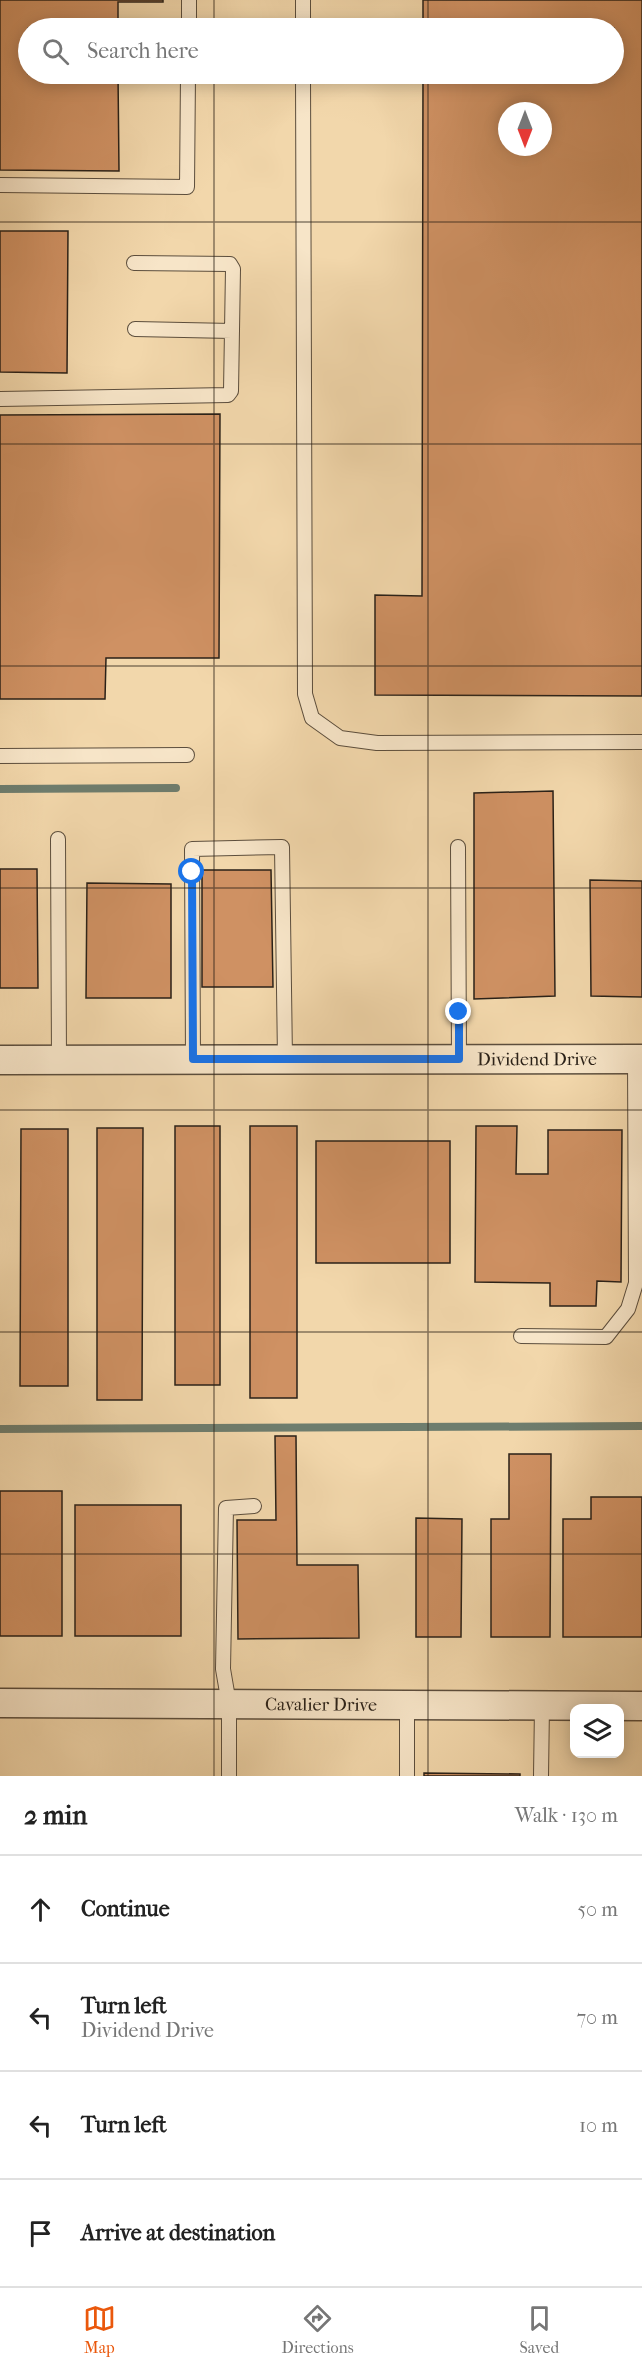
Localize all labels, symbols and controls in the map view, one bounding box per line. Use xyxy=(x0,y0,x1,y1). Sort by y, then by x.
search box xyxy=(18,18,624,84)
icon: search xyxy=(39,35,72,68)
text: Search here xyxy=(87,38,199,64)
north arrow xyxy=(498,102,552,156)
route start xyxy=(178,858,204,884)
route end xyxy=(445,998,471,1024)
street label: Dividend Drive xyxy=(477,1049,597,1070)
street label: Cavalier Drive xyxy=(265,1694,377,1716)
map controls xyxy=(570,1704,624,1758)
button: layers xyxy=(570,1704,624,1758)
text: 2 min xyxy=(24,1800,87,1831)
text: Walk · 130 m xyxy=(515,1804,618,1827)
icon: ahead xyxy=(24,1893,57,1926)
text: Continue xyxy=(81,1896,170,1922)
text: 50 m xyxy=(577,1898,618,1921)
text: Turn left xyxy=(81,1993,167,2019)
icon: left xyxy=(24,2001,57,2034)
text: 70 m xyxy=(576,2006,618,2029)
text: Dividend Drive xyxy=(81,2019,214,2042)
icon: left xyxy=(24,2109,57,2142)
text: Turn left xyxy=(81,2112,167,2138)
text: 10 m xyxy=(579,2114,618,2137)
icon: arrive xyxy=(24,2217,57,2250)
text: Arrive at destination xyxy=(81,2220,275,2246)
tab: Map xyxy=(83,2302,116,2357)
tab: Directions xyxy=(282,2302,354,2357)
tab: Saved xyxy=(519,2302,559,2357)

